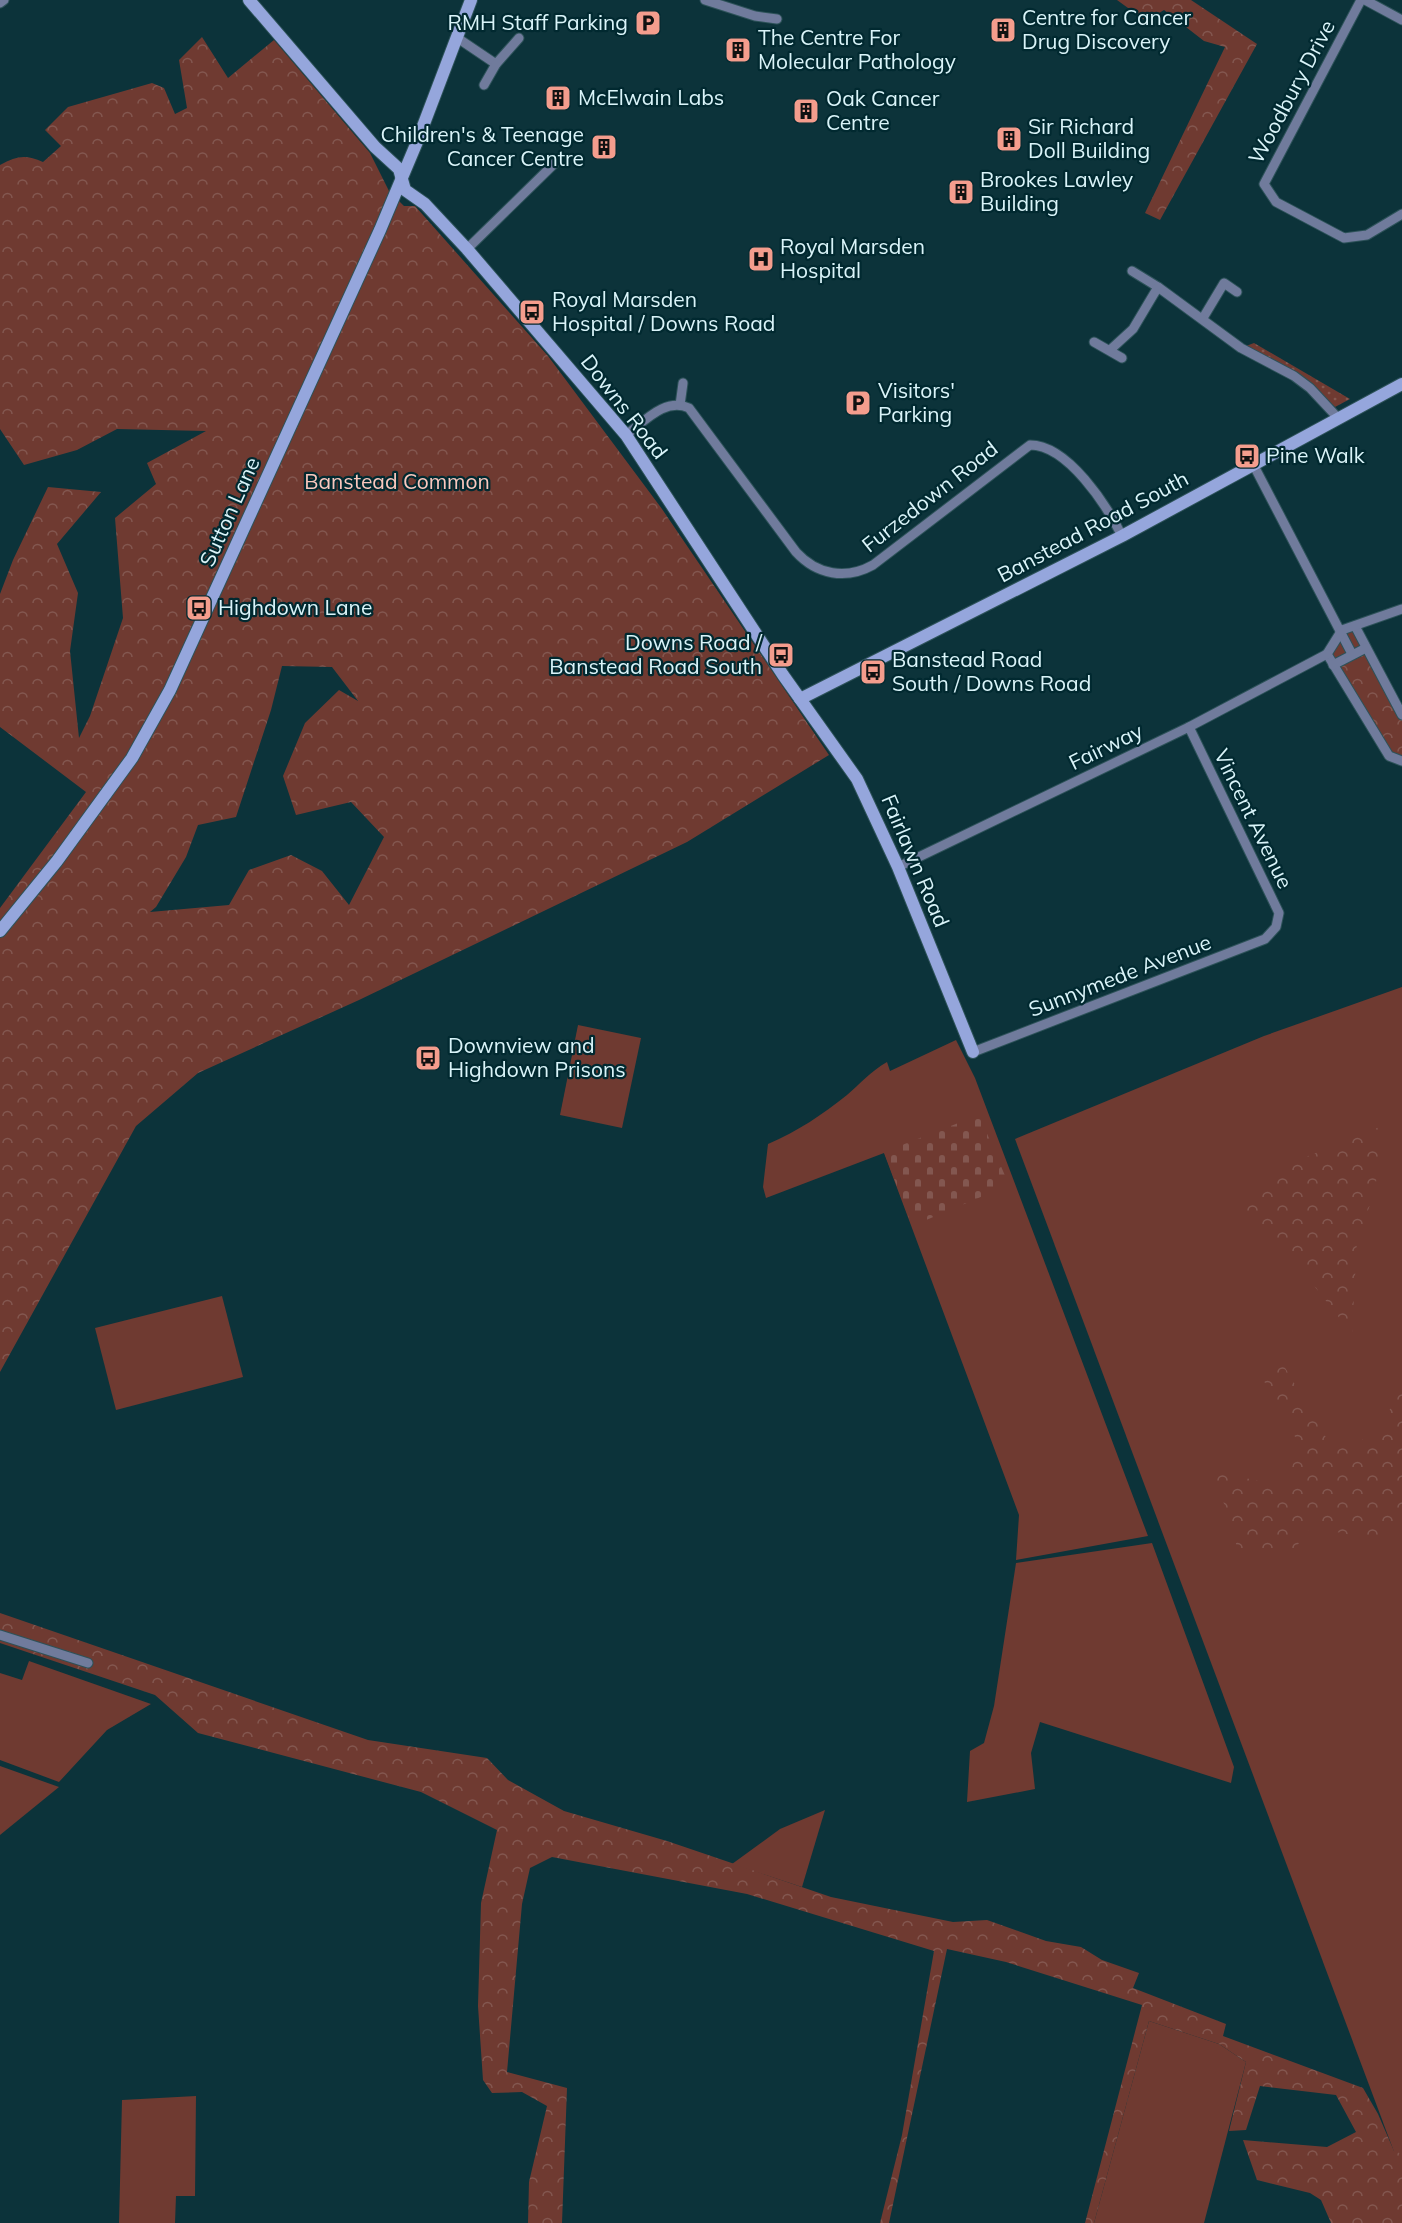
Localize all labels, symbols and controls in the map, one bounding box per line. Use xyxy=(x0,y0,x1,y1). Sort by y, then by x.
place label: Centre for Cancer Drug Discovery xyxy=(1022,4,1192,54)
parking icon: RMH Staff Parking xyxy=(633,8,663,38)
place label: RMH Staff Parking xyxy=(447,9,628,35)
building icon: Centre for Cancer Drug Discovery xyxy=(988,15,1018,45)
street label: Woodbury Drive xyxy=(1242,15,1340,168)
place label: The Centre For Molecular Pathology xyxy=(758,24,956,74)
building icon: The Centre For Molecular Pathology xyxy=(723,35,753,65)
building icon: McElwain Labs xyxy=(543,83,573,113)
place label: McElwain Labs xyxy=(578,84,724,110)
place label: Oak Cancer Centre xyxy=(826,85,940,135)
building icon: Oak Cancer Centre xyxy=(791,96,821,126)
place label: Sir Richard Doll Building xyxy=(1028,113,1150,163)
place label: Children's & Teenage Cancer Centre xyxy=(380,121,584,171)
building icon: Sir Richard Doll Building xyxy=(994,124,1024,154)
building icon: Children's & Teenage Cancer Centre xyxy=(589,132,619,162)
place label: Brookes Lawley Building xyxy=(980,166,1133,216)
building icon: Brookes Lawley Building xyxy=(946,177,976,207)
place label: Royal Marsden Hospital xyxy=(780,233,925,283)
hospital icon: Royal Marsden Hospital xyxy=(746,244,776,274)
place label: Royal Marsden Hospital / Downs Road xyxy=(552,286,775,336)
bus stop icon: Royal Marsden Hospital / Downs Road xyxy=(517,297,547,327)
street label: Downs Road xyxy=(576,349,674,464)
place label: Visitors' Parking xyxy=(878,377,955,427)
parking icon: Visitors' Parking xyxy=(843,388,873,418)
street label: Furzedown Road xyxy=(856,435,1003,557)
bus stop icon: Pine Walk xyxy=(1232,441,1262,471)
place label: Pine Walk xyxy=(1266,442,1365,468)
street label: Sutton Lane xyxy=(193,453,265,570)
street label: Banstead Road South xyxy=(993,465,1193,588)
park label: Banstead Common xyxy=(304,468,490,494)
bus stop icon: Highdown Lane xyxy=(184,593,214,623)
place label: Highdown Lane xyxy=(218,594,372,620)
place label: Downs Road / Banstead Road South xyxy=(549,629,763,679)
bus stop icon: Downs Road / Banstead Road South xyxy=(766,640,796,670)
place label: Banstead Road South / Downs Road xyxy=(892,646,1091,696)
bus stop icon: Banstead Road South / Downs Road xyxy=(858,657,888,687)
street label: Fairway xyxy=(1064,717,1147,775)
street label: Vincent Avenue xyxy=(1209,745,1299,893)
street label: Fairlawn Road xyxy=(876,790,956,931)
street label: Sunnymede Avenue xyxy=(1025,928,1215,1022)
place label: Downview and Highdown Prisons xyxy=(448,1032,626,1082)
bus stop icon: Downview and Highdown Prisons xyxy=(413,1043,443,1073)

